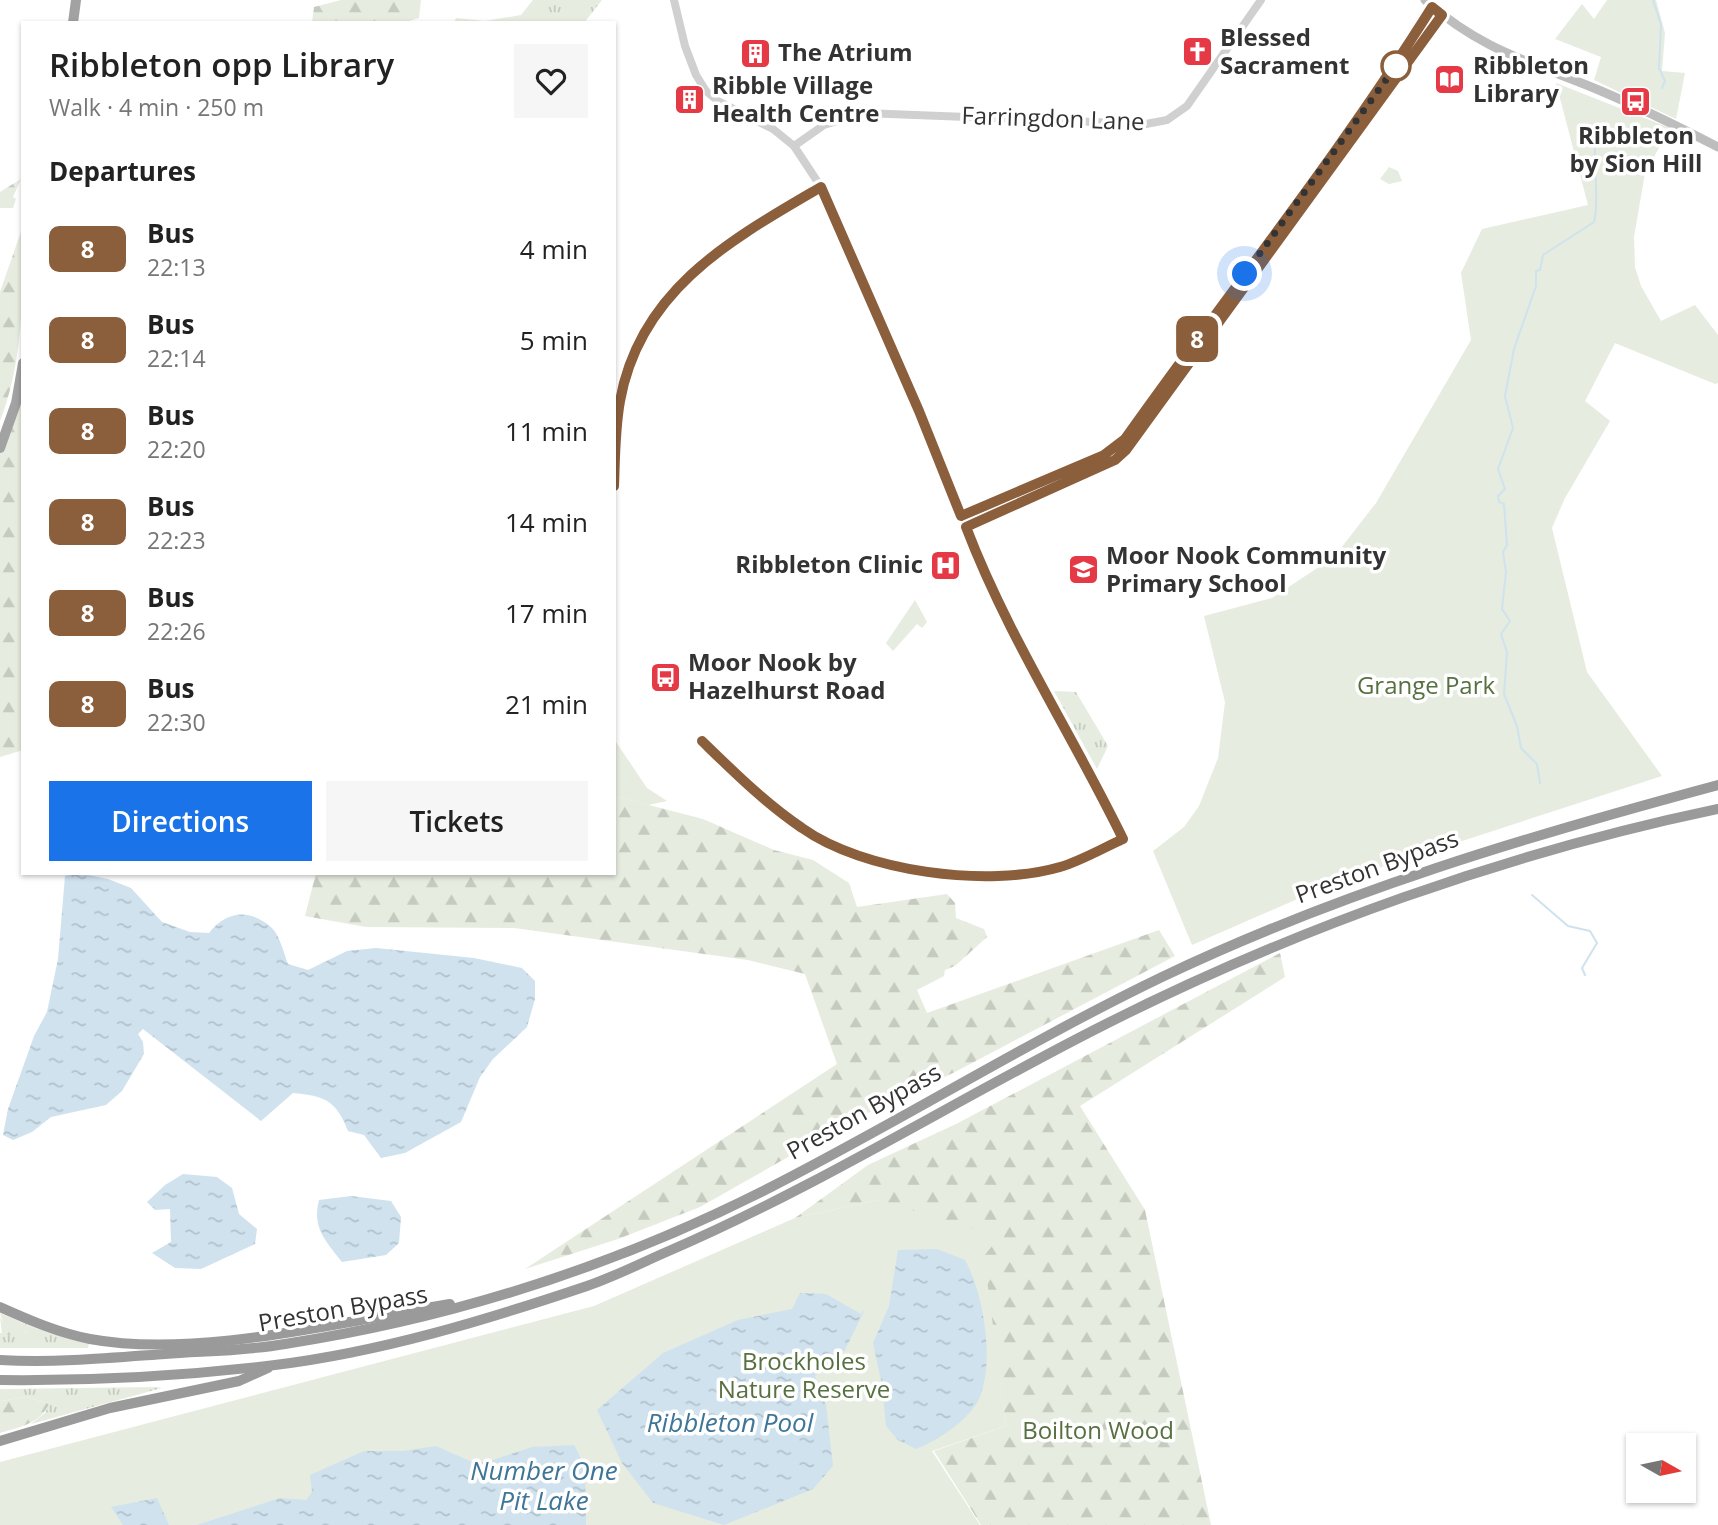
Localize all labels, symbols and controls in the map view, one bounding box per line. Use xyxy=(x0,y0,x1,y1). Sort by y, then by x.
place label: Blessed Sacrament xyxy=(1220,20,1349,81)
place label: The Atrium xyxy=(778,35,913,68)
church icon: Blessed Sacrament xyxy=(1180,35,1214,69)
building icon: The Atrium xyxy=(738,36,772,70)
text: Ribbleton opp Library xyxy=(49,42,394,87)
button: heart xyxy=(514,44,588,118)
place label: Ribbleton Library xyxy=(1473,48,1589,109)
unlabelled marker xyxy=(1381,51,1411,81)
library icon: Ribbleton Library xyxy=(1433,63,1467,97)
place label: Ribble Village Health Centre xyxy=(712,68,880,129)
building icon: Ribble Village Health Centre xyxy=(672,83,706,117)
bus stop icon: Ribbleton by Sion Hill xyxy=(1619,85,1653,119)
text: Walk · 4 min · 250 m xyxy=(49,91,264,123)
street label: Farringdon Lane xyxy=(961,98,1145,137)
place label: Ribbleton by Sion Hill xyxy=(1570,118,1702,179)
text: Departures xyxy=(49,153,196,189)
text: Bus xyxy=(147,215,194,251)
text: 4 min xyxy=(520,231,588,267)
text: 8 xyxy=(81,232,94,265)
text: 22:13 xyxy=(147,251,206,283)
your location xyxy=(1227,256,1262,291)
text: Bus xyxy=(147,306,194,342)
line badge: 8 xyxy=(1174,316,1220,362)
text: 5 min xyxy=(520,322,588,358)
text: 8 xyxy=(1190,322,1204,355)
text: 8 xyxy=(81,323,94,356)
text: 22:14 xyxy=(147,342,206,374)
text: Bus xyxy=(147,397,194,433)
text: 11 min xyxy=(505,413,588,449)
text: 8 xyxy=(81,414,94,447)
text: 22:20 xyxy=(147,433,206,465)
text: Bus xyxy=(147,488,194,524)
text: 14 min xyxy=(505,504,588,540)
text: 8 xyxy=(81,505,94,538)
text: 22:23 xyxy=(147,524,206,556)
place label: Moor Nook Community Primary School xyxy=(1106,538,1386,599)
place label: Ribbleton Clinic xyxy=(735,547,923,580)
hospital icon: Ribbleton Clinic xyxy=(929,548,963,582)
school or university icon: Moor Nook Community Primary School xyxy=(1066,553,1100,587)
text: Bus xyxy=(147,579,194,615)
text: 17 min xyxy=(505,595,588,631)
text: 8 xyxy=(81,596,94,629)
text: 22:26 xyxy=(147,615,206,647)
place label: Moor Nook by Hazelhurst Road xyxy=(688,645,885,706)
bus stop icon: Moor Nook by Hazelhurst Road xyxy=(648,660,682,694)
park label: Grange Park xyxy=(1357,668,1496,701)
text: Bus xyxy=(147,670,194,706)
text: 21 min xyxy=(505,686,588,722)
text: 8 xyxy=(81,687,94,720)
text: 22:30 xyxy=(147,706,206,738)
button: Directions xyxy=(49,781,312,861)
button: Tickets xyxy=(326,781,588,861)
street label: Preston Bypass xyxy=(1290,821,1463,910)
street label: Preston Bypass xyxy=(780,1055,946,1167)
street label: Preston Bypass xyxy=(255,1276,430,1339)
park label: Brockholes Nature Reserve xyxy=(718,1344,890,1405)
water label: Ribbleton Pool xyxy=(647,1404,815,1440)
park label: Boilton Wood xyxy=(1022,1413,1174,1446)
north arrow xyxy=(1626,1433,1696,1503)
map controls xyxy=(1626,1433,1696,1503)
water label: Number One Pit Lake xyxy=(470,1452,618,1518)

